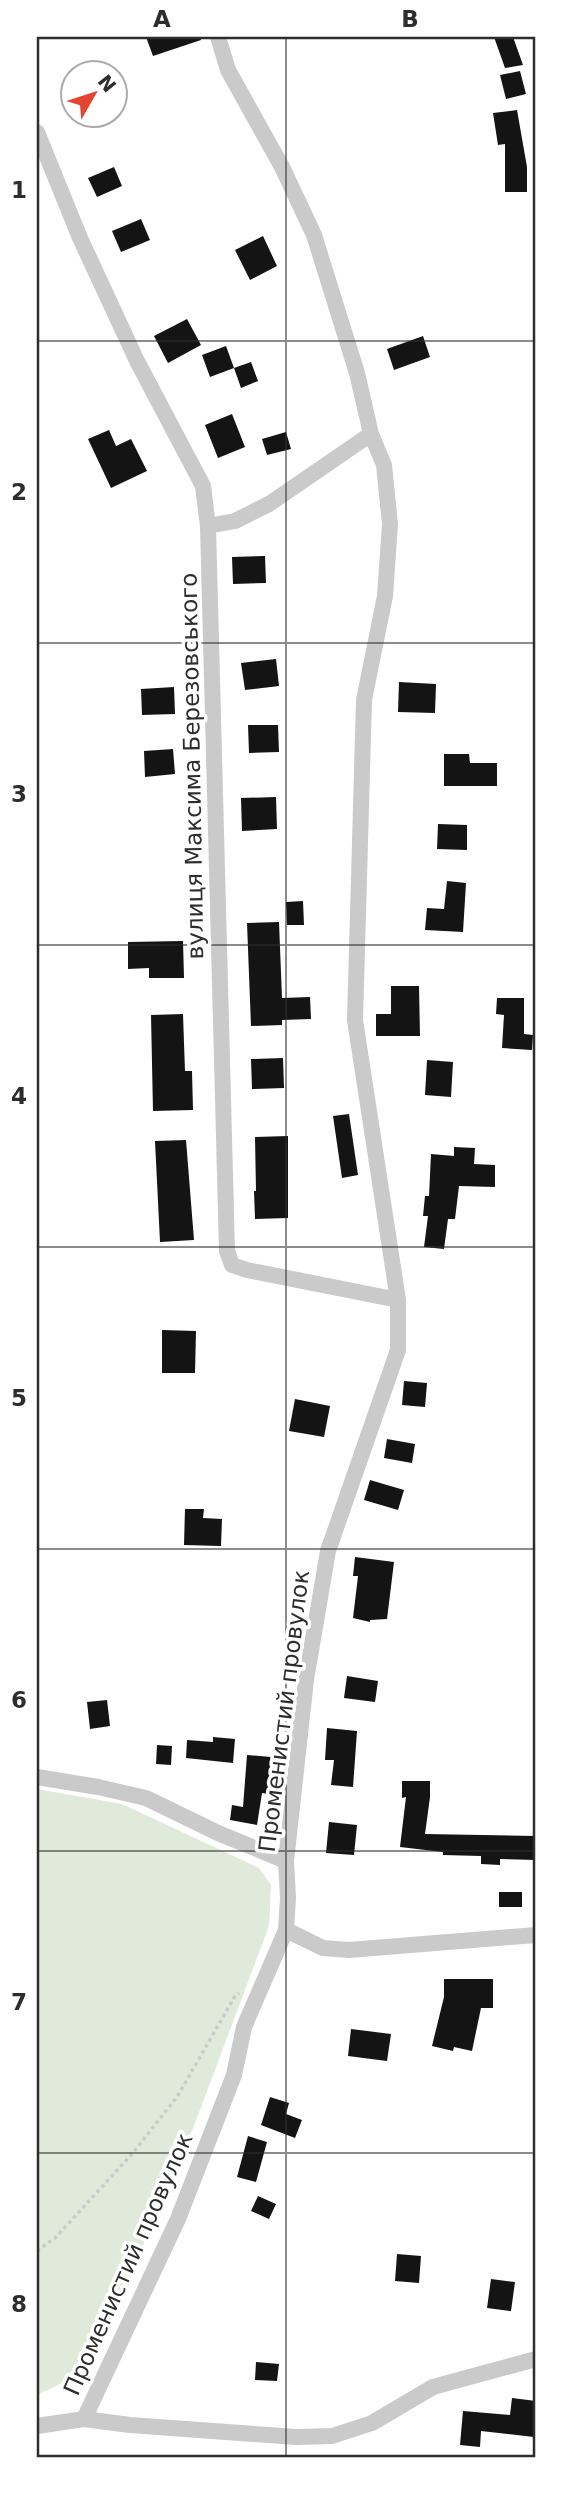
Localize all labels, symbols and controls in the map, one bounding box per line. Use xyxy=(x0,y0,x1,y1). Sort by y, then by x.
text: A xyxy=(153,6,171,32)
text: B xyxy=(401,6,419,32)
north arrow xyxy=(60,60,130,130)
text: N xyxy=(94,70,121,96)
text: 1 xyxy=(11,177,27,203)
text: 2 xyxy=(11,479,27,505)
street label: вулиця Максима Березовського xyxy=(176,572,208,960)
text: 3 xyxy=(11,781,27,807)
text: 4 xyxy=(11,1083,27,1109)
text: 5 xyxy=(11,1385,27,1411)
street label: Променистий провулок xyxy=(254,1568,314,1854)
text: 6 xyxy=(11,1687,27,1713)
text: 7 xyxy=(11,1989,27,2015)
street label: Променистий провулок xyxy=(58,2129,198,2399)
text: 8 xyxy=(11,2291,27,2317)

